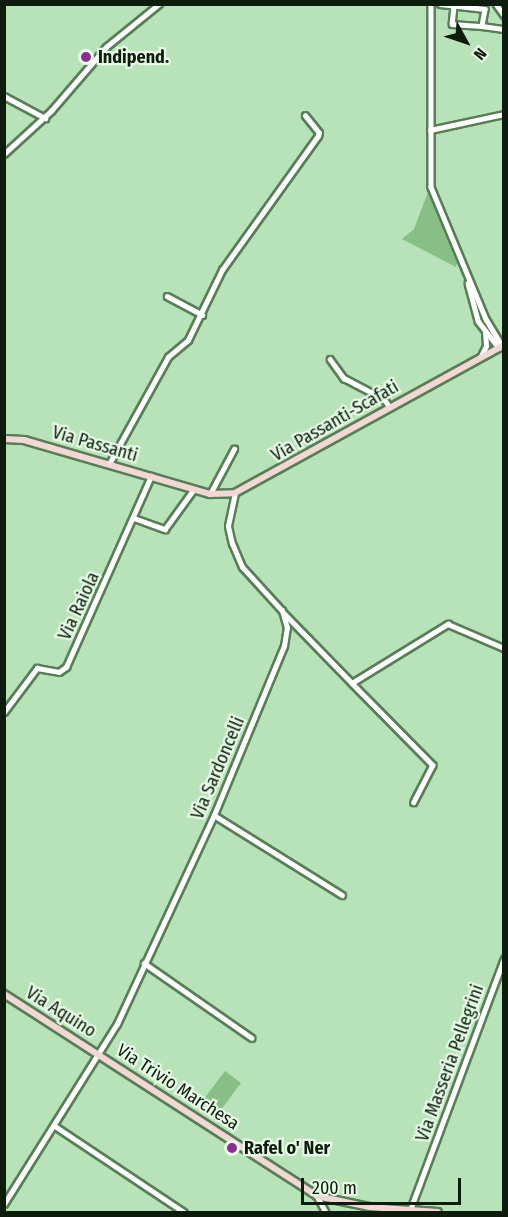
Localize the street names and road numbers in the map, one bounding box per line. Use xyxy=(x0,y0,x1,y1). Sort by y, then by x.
street label: Via Passanti-Scafati xyxy=(268,376,402,466)
street label: Via Passanti xyxy=(50,422,140,466)
street label: Via Raiola xyxy=(54,568,104,644)
street label: Via Sardoncelli xyxy=(187,714,249,822)
street label: Via Aquino xyxy=(22,982,100,1042)
street label: Via Masseria Pellegrini xyxy=(412,982,488,1144)
street label: Via Trivio Marchesa xyxy=(113,1039,243,1135)

